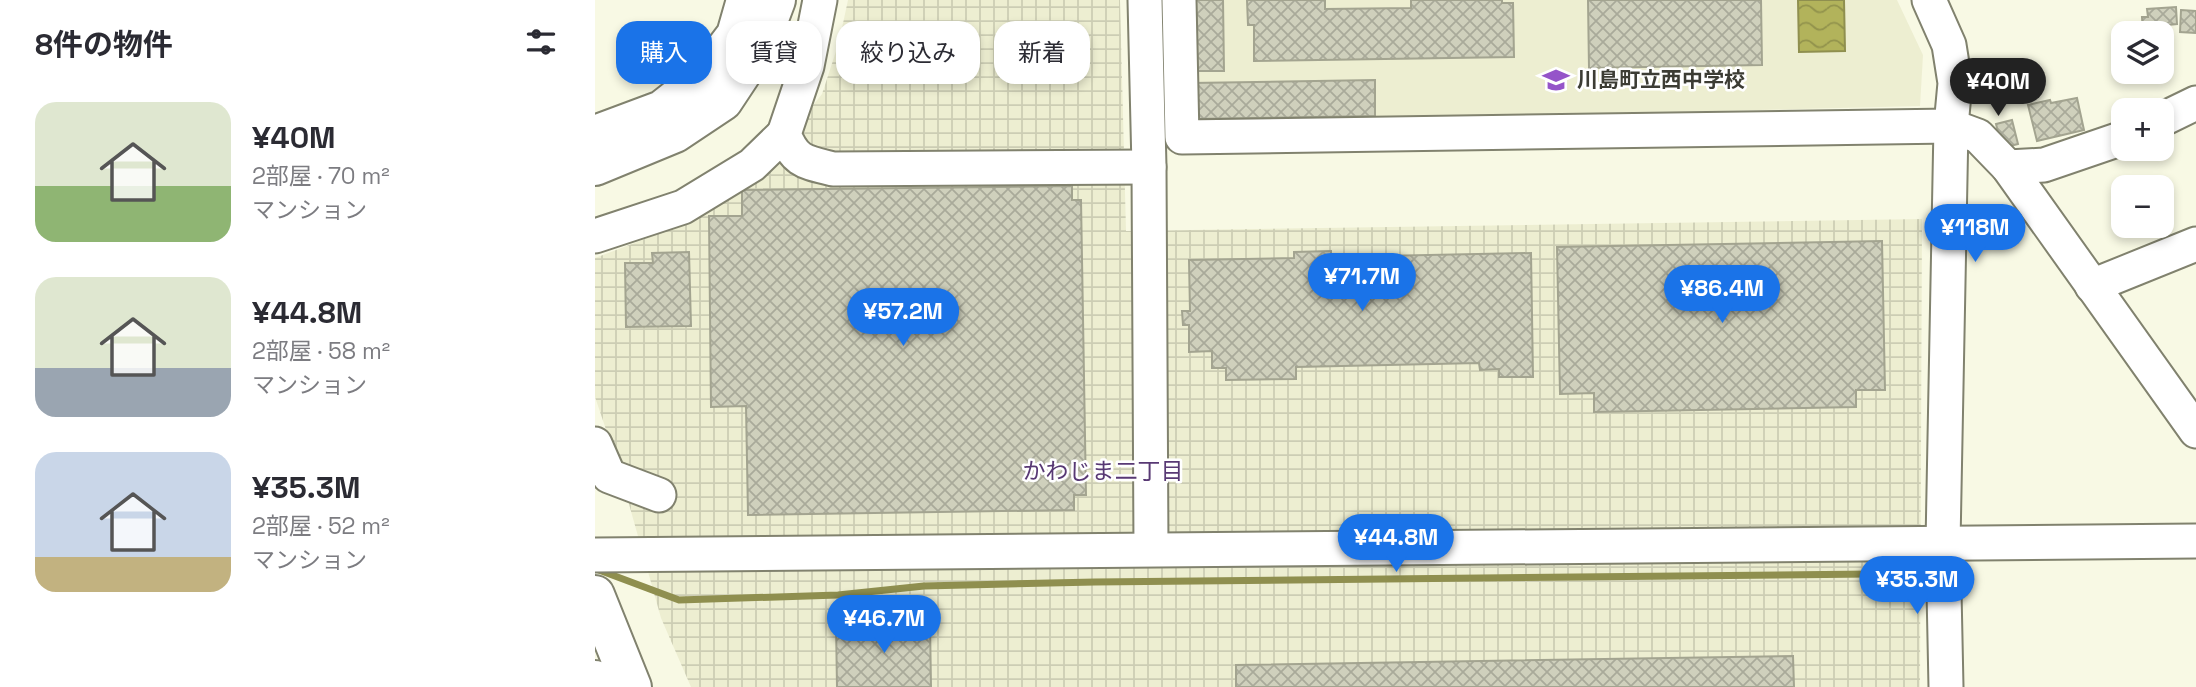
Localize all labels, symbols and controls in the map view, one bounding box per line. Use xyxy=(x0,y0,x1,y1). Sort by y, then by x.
chip: 購入 xyxy=(616,21,712,84)
chip: 賃貸 xyxy=(726,21,822,84)
chip: 絞り込み xyxy=(836,21,980,84)
chip: 新着 xyxy=(994,21,1090,84)
map controls xyxy=(2111,21,2174,238)
button: layers xyxy=(2111,21,2174,84)
icon: filters xyxy=(522,23,560,61)
text: 8件の物件 xyxy=(35,25,173,64)
pin: ¥40M xyxy=(1957,58,2039,118)
school or university icon: 川島町立西中学校 xyxy=(1541,65,1571,95)
place label: 川島町立西中学校 xyxy=(1577,66,1745,93)
text: ¥40M xyxy=(1966,66,2030,96)
button: + xyxy=(2111,98,2174,161)
text: ¥40M xyxy=(252,118,336,157)
icon: home xyxy=(91,130,175,214)
text: 2部屋 · 70 m² xyxy=(252,161,390,191)
button: − xyxy=(2111,175,2174,238)
text: マンション xyxy=(252,195,367,225)
pin: ¥118M xyxy=(1926,204,2024,264)
text: ¥118M xyxy=(1940,212,2010,242)
pin: ¥71.7M xyxy=(1305,254,1419,313)
text: ¥71.7M xyxy=(1324,261,1400,291)
pin: ¥86.4M xyxy=(1665,266,1779,325)
text: ¥86.4M xyxy=(1680,273,1764,303)
pin: ¥57.2M xyxy=(846,288,960,348)
text: ¥44.8M xyxy=(252,293,362,332)
text: ¥57.2M xyxy=(863,296,943,326)
icon: home xyxy=(91,305,175,389)
text: 2部屋 · 58 m² xyxy=(252,336,390,366)
text: マンション xyxy=(252,370,367,400)
district label: かわじま二丁目 xyxy=(1023,456,1184,486)
text: ¥35.3M xyxy=(252,468,360,507)
icon: home xyxy=(91,480,175,564)
text: 2部屋 · 52 m² xyxy=(252,511,390,541)
pin: ¥44.8M xyxy=(1339,514,1453,574)
text: ¥44.8M xyxy=(1354,522,1438,552)
text: マンション xyxy=(252,545,367,575)
pin: ¥35.3M xyxy=(1860,556,1974,616)
text: ¥35.3M xyxy=(1875,564,1959,594)
pin: ¥46.7M xyxy=(827,596,941,655)
text: ¥46.7M xyxy=(843,603,925,633)

